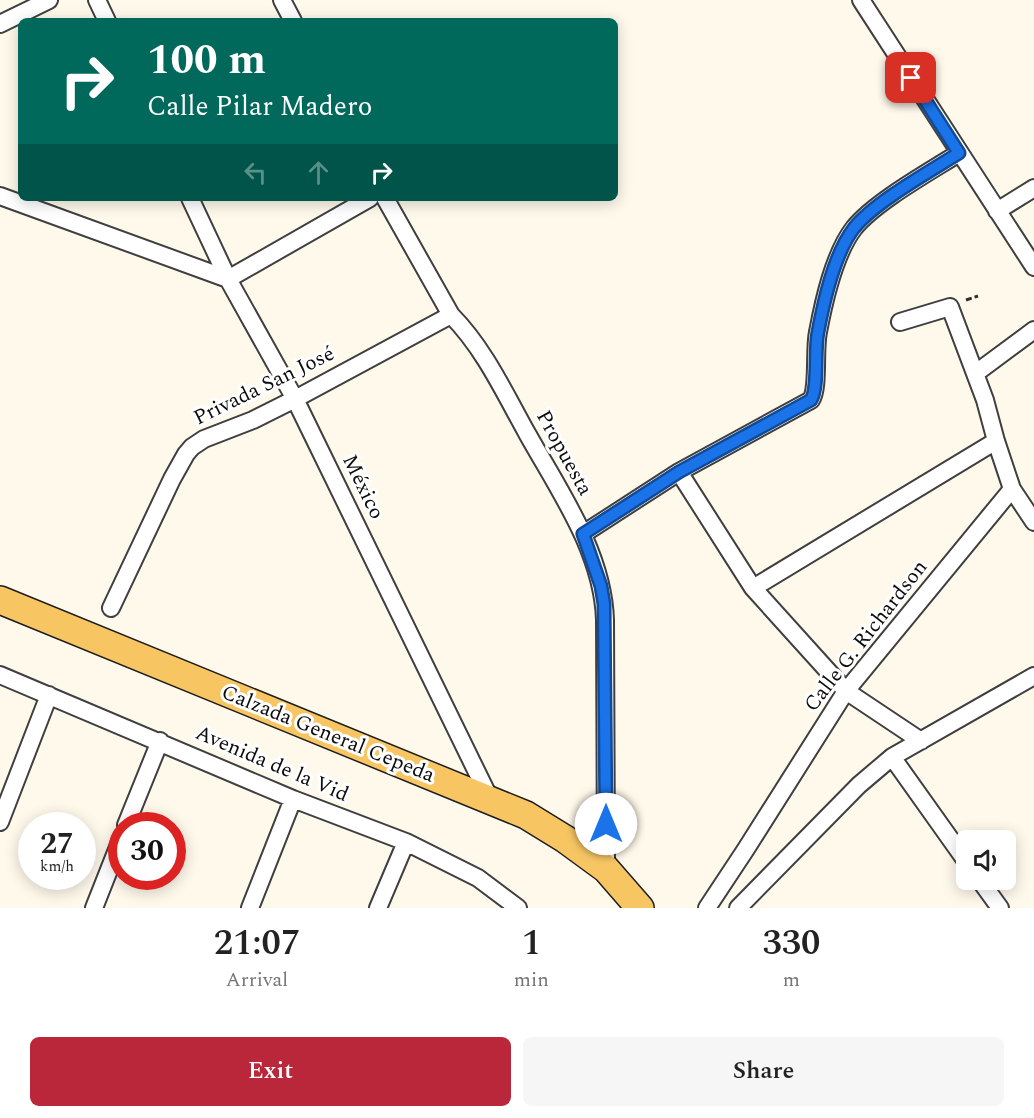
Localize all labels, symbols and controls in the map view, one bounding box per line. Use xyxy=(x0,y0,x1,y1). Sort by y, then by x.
text: 100 m xyxy=(147,29,266,92)
icon: right xyxy=(48,42,126,120)
pin xyxy=(885,52,936,103)
icon: arrive xyxy=(894,61,927,94)
text: Calle Pilar Madero xyxy=(147,86,372,128)
icon: left xyxy=(239,156,272,189)
icon: ahead xyxy=(302,156,335,189)
icon: right xyxy=(365,156,398,189)
street label: Privada San José xyxy=(188,338,340,434)
street label: Propuesta xyxy=(527,404,601,502)
street label: México xyxy=(334,449,392,525)
street label: Calle G. Richardson xyxy=(796,553,936,719)
street label: Calzada General Cepeda xyxy=(216,677,440,792)
street label: Avenida de la Vid xyxy=(190,717,354,811)
position arrow xyxy=(574,792,638,856)
speed limit sign: 30 xyxy=(108,812,186,890)
text: 27 xyxy=(40,821,74,867)
map controls xyxy=(956,830,1016,890)
button: sound xyxy=(956,830,1016,890)
text: km/h xyxy=(40,855,74,878)
text: 21:07 xyxy=(214,916,300,971)
text: 1 xyxy=(522,916,541,971)
text: 330 xyxy=(762,916,820,971)
text: Arrival xyxy=(226,965,288,995)
text: min xyxy=(514,965,549,995)
text: m xyxy=(783,965,800,995)
button: Exit xyxy=(30,1037,511,1106)
button: Share xyxy=(523,1037,1004,1106)

